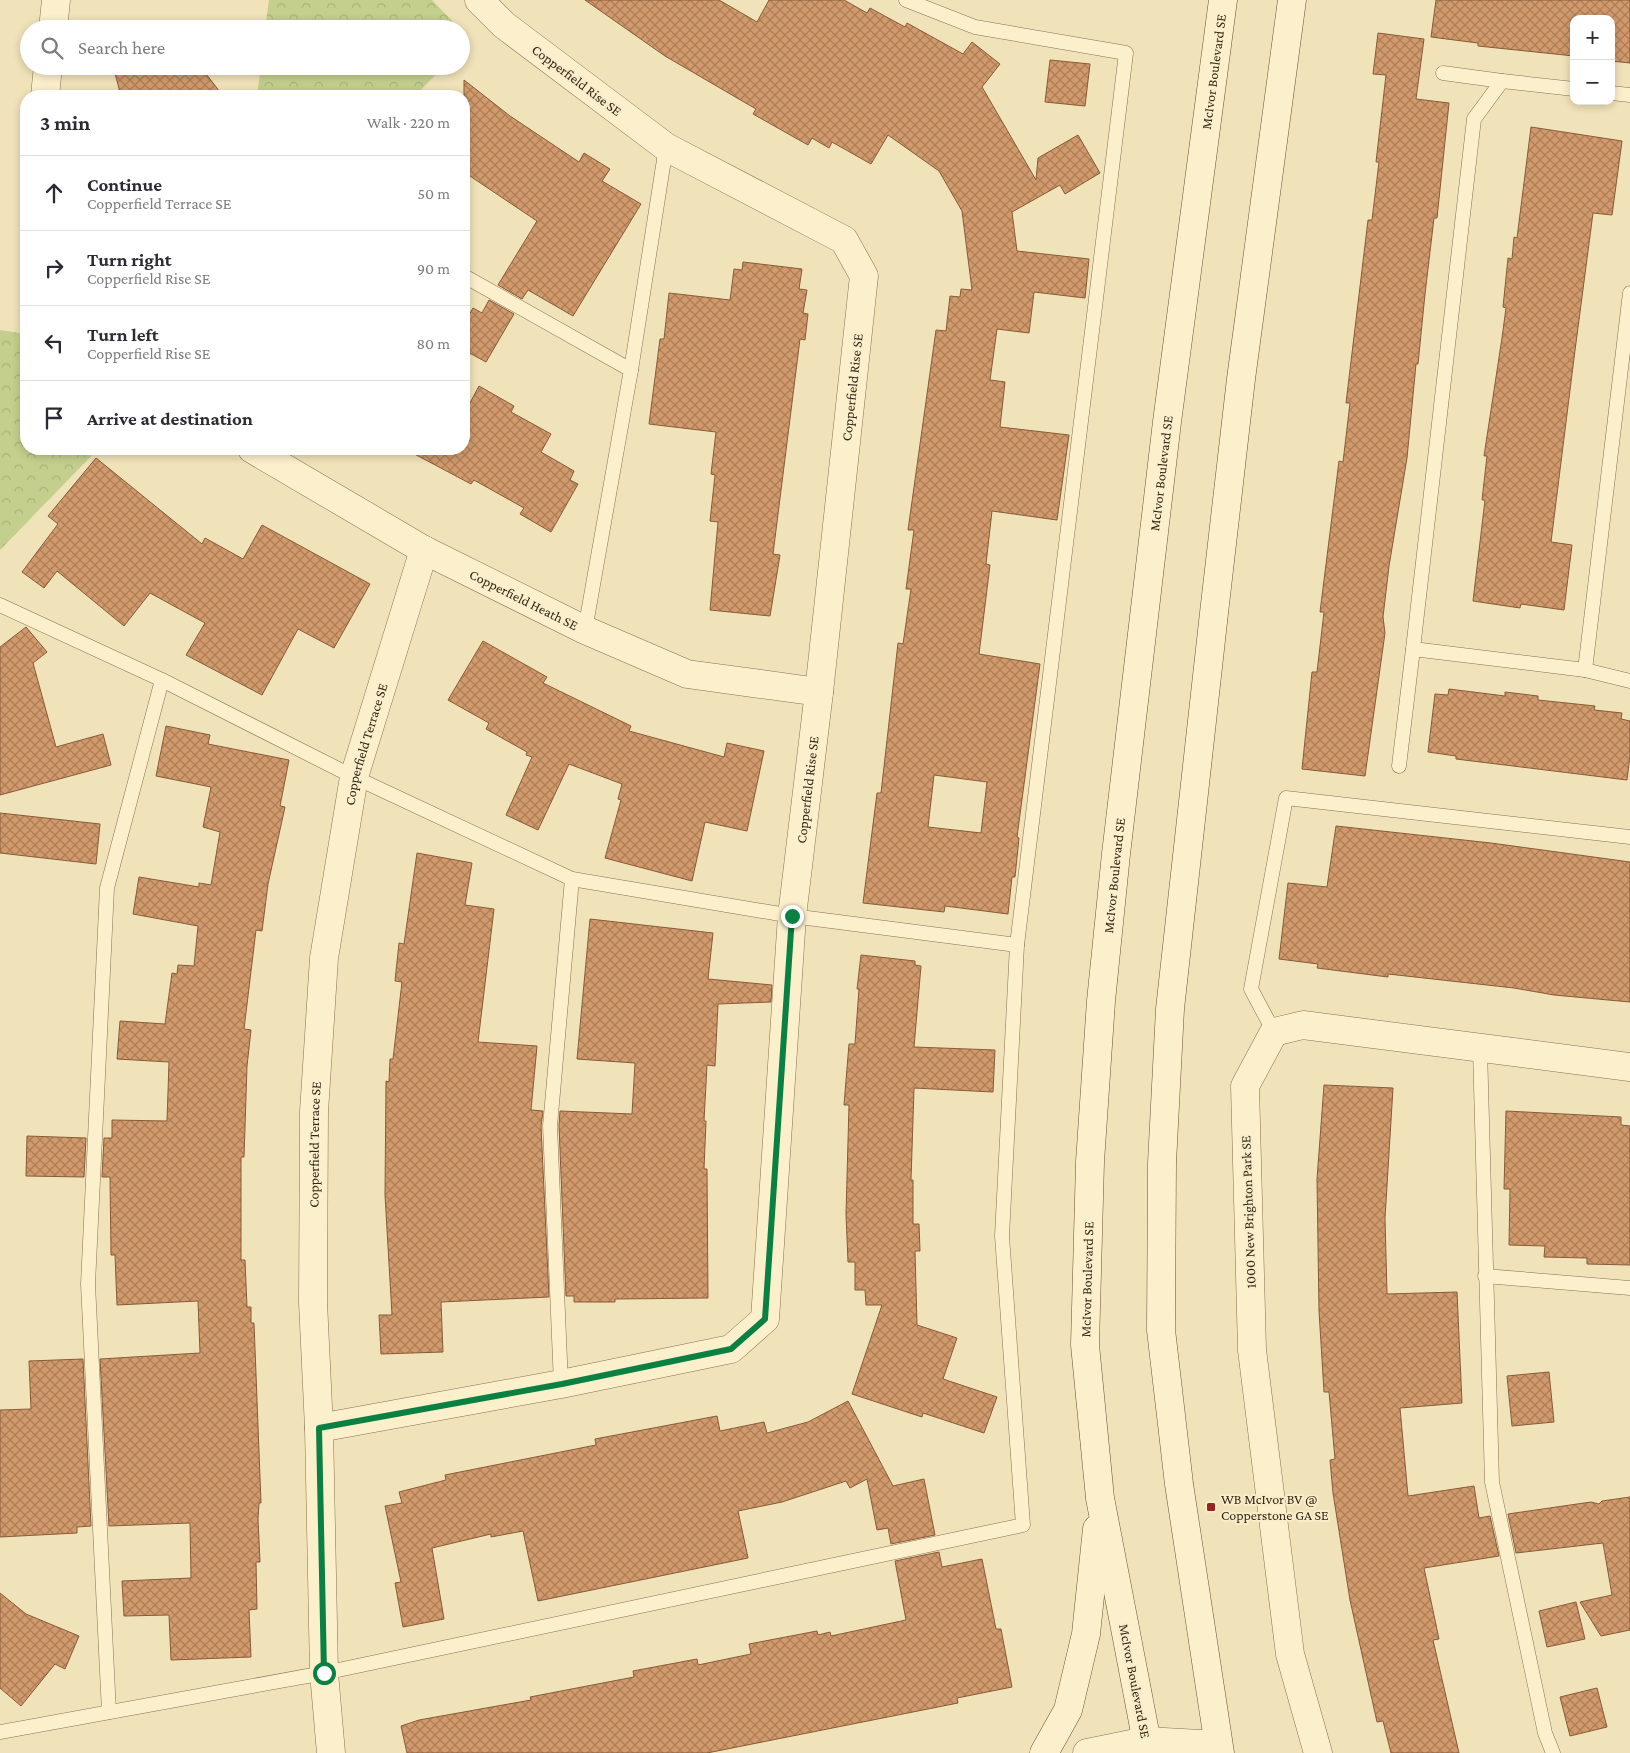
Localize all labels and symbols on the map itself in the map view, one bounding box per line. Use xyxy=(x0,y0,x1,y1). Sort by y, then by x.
street label: McIvor Boulevard SE xyxy=(1198,13,1229,130)
street label: Copperfield Rise SE xyxy=(529,41,625,119)
street label: Copperfield Rise SE xyxy=(838,332,866,442)
street label: McIvor Boulevard SE xyxy=(1146,414,1176,532)
street label: Copperfield Heath SE xyxy=(467,566,581,633)
street label: Copperfield Terrace SE xyxy=(341,681,391,806)
street label: Copperfield Rise SE xyxy=(793,735,822,844)
street label: McIvor Boulevard SE xyxy=(1100,816,1128,934)
route end xyxy=(781,905,804,928)
street label: Copperfield Terrace SE xyxy=(305,1080,324,1208)
street label: 1000 New Brighton Park SE xyxy=(1237,1135,1259,1289)
street label: McIvor Boulevard SE xyxy=(1077,1221,1096,1338)
place label: WB McIvor BV @ Copperstone GA SE xyxy=(1221,1491,1329,1523)
marker: WB McIvor BV @ Copperstone GA SE xyxy=(1205,1501,1217,1513)
street label: McIvor Boulevard SE xyxy=(1116,1623,1154,1740)
route start xyxy=(313,1662,336,1685)

